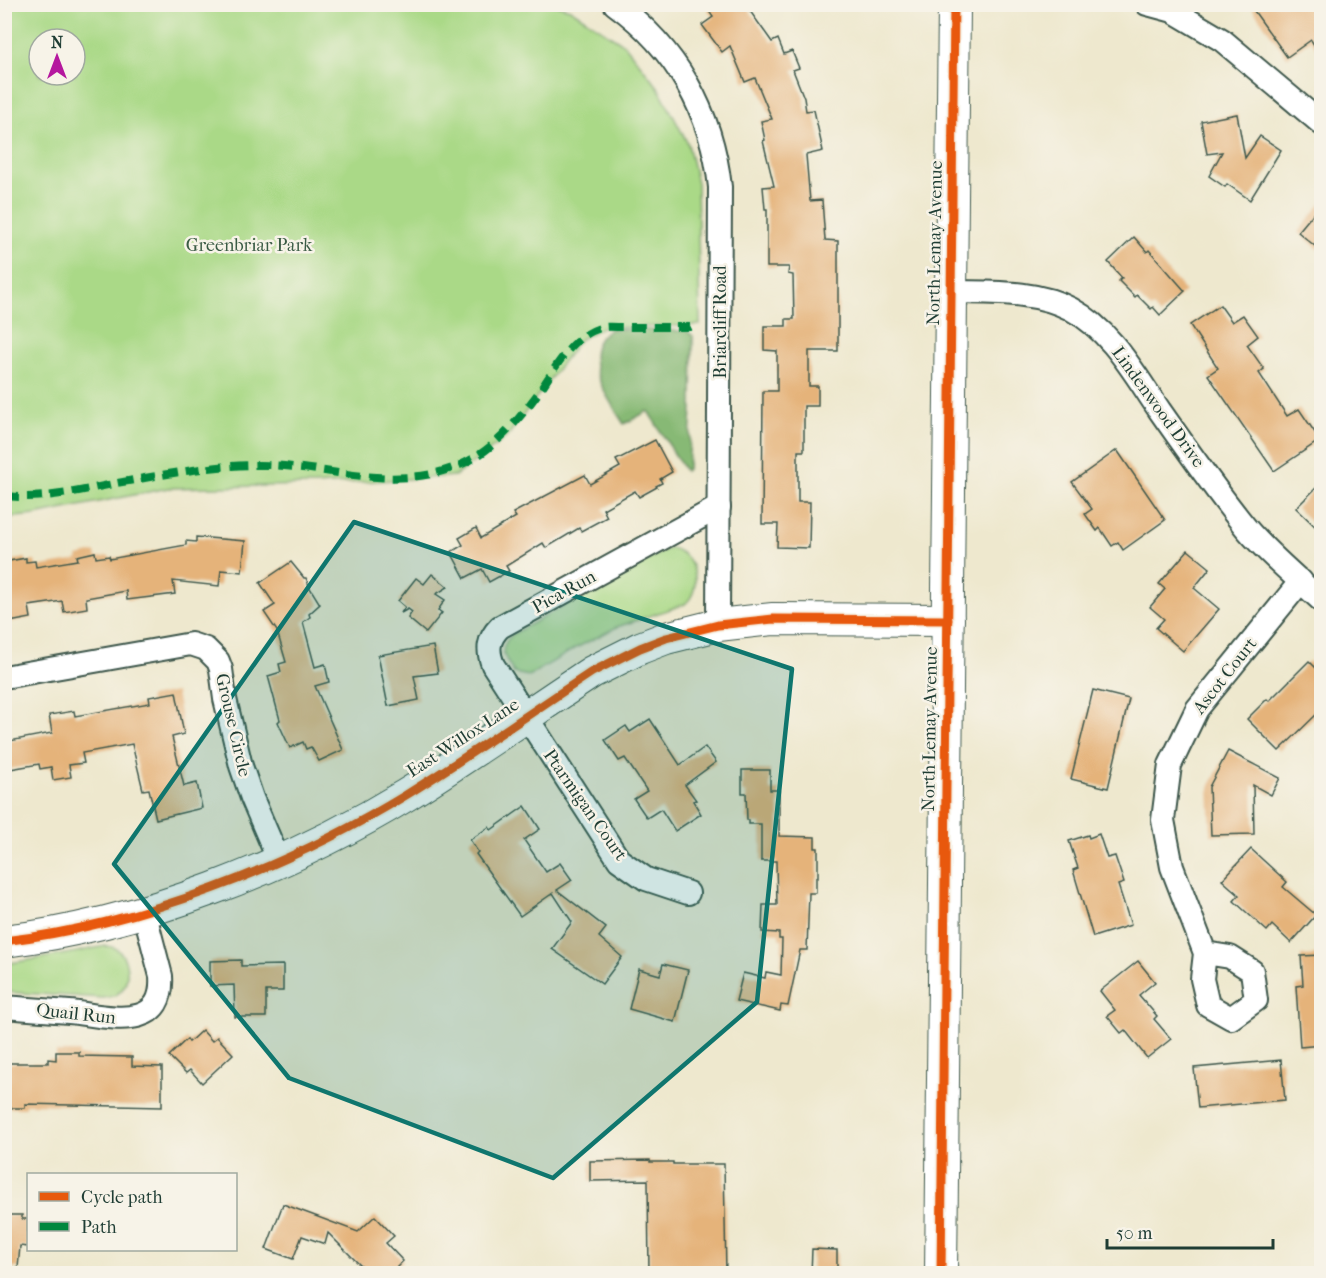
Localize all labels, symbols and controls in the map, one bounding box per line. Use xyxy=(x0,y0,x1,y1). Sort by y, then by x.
north arrow xyxy=(27,27,87,87)
text: N xyxy=(51,33,64,52)
street label: North Lemay Avenue xyxy=(923,160,947,326)
park label: Greenbriar Park xyxy=(186,235,313,256)
street label: Briarcliff Road xyxy=(710,265,731,379)
street label: Lindenwood Drive xyxy=(1107,342,1209,472)
street label: Pica Run xyxy=(528,566,600,618)
street label: Ascot Court xyxy=(1188,633,1262,719)
street label: North Lemay Avenue xyxy=(918,646,942,812)
street label: Grouse Circle xyxy=(211,671,255,779)
street label: East Willox Lane xyxy=(403,694,523,782)
street label: Ptarmigan Court xyxy=(539,745,632,865)
street label: Quail Run xyxy=(35,999,117,1029)
legend xyxy=(27,1173,237,1251)
text: Cycle path xyxy=(81,1187,162,1208)
scale bar xyxy=(1107,1212,1274,1250)
text: Path xyxy=(81,1217,117,1238)
text: 50 m xyxy=(1116,1223,1153,1244)

